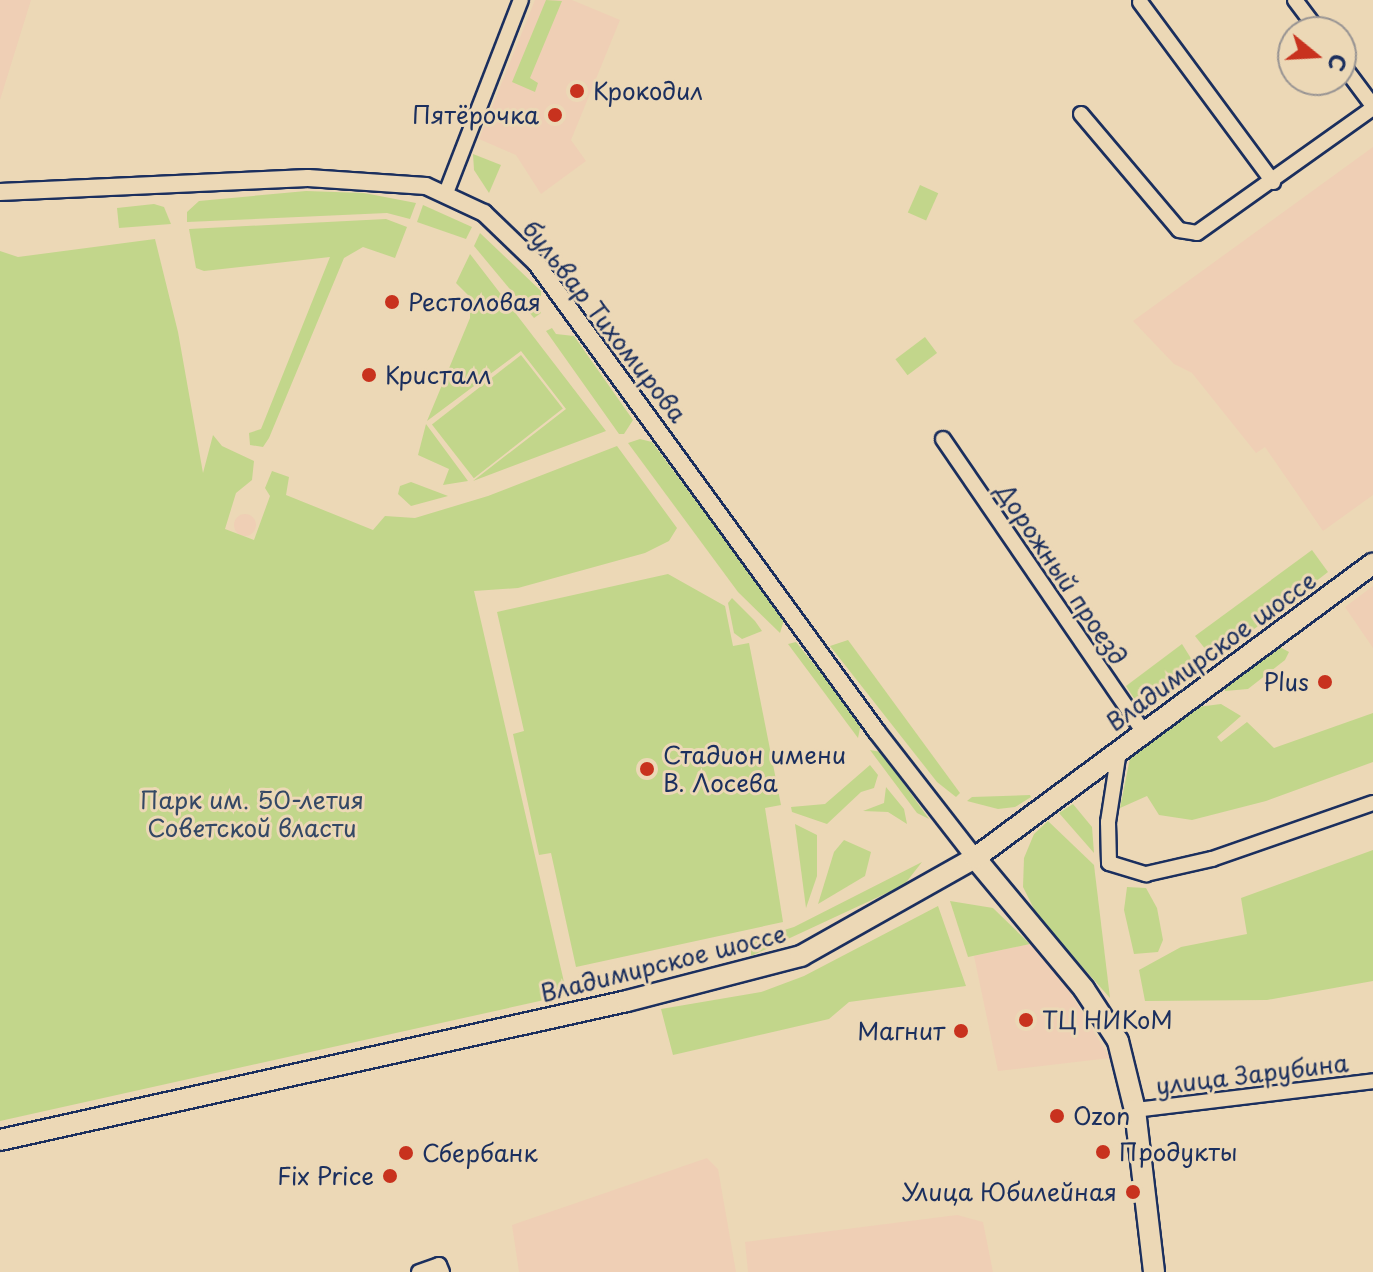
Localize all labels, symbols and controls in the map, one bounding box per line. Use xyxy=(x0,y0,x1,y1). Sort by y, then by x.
north arrow xyxy=(1277,16,1357,96)
text: С xyxy=(1320,50,1357,76)
place label: Крокодил xyxy=(593,77,703,105)
marker: Крокодил xyxy=(568,82,586,100)
place label: Пятёрочка xyxy=(412,101,539,129)
marker: Пятёрочка xyxy=(546,106,564,124)
street label: бульвар Тихомирова xyxy=(517,214,693,428)
place label: Рестоловая xyxy=(408,288,541,316)
marker: Рестоловая xyxy=(383,293,401,311)
place label: Кристалл xyxy=(385,361,491,389)
marker: Кристалл xyxy=(360,366,378,384)
street label: Дорожный проезд xyxy=(991,478,1133,670)
street label: Владимирское шоссе xyxy=(1101,565,1321,737)
place label: Plus xyxy=(1263,668,1309,696)
marker: Plus xyxy=(1316,673,1334,691)
place label: Стадион имени В. Лосева xyxy=(663,741,846,797)
marker: Стадион имени В. Лосева xyxy=(638,760,656,778)
park label: Парк им. 50-летия Советской власти xyxy=(140,786,364,842)
street label: Владимирское шоссе xyxy=(537,919,789,1007)
place label: ТЦ НИКоМ xyxy=(1042,1006,1175,1034)
marker: ТЦ НИКоМ xyxy=(1017,1011,1035,1029)
place label: Магнит xyxy=(857,1017,945,1045)
marker: Магнит xyxy=(952,1022,970,1040)
street label: улица Зарубина xyxy=(1154,1048,1350,1100)
place label: Ozon xyxy=(1073,1102,1130,1130)
marker: Ozon xyxy=(1048,1107,1066,1125)
place label: Продукты xyxy=(1119,1138,1238,1166)
place label: Сбербанк xyxy=(422,1139,538,1167)
marker: Продукты xyxy=(1094,1143,1112,1161)
marker: Сбербанк xyxy=(397,1144,415,1162)
place label: Fix Price xyxy=(277,1162,374,1190)
marker: Fix Price xyxy=(381,1167,399,1185)
place label: Улица Юбилейная xyxy=(901,1178,1117,1206)
marker: Улица Юбилейная xyxy=(1124,1183,1142,1201)

